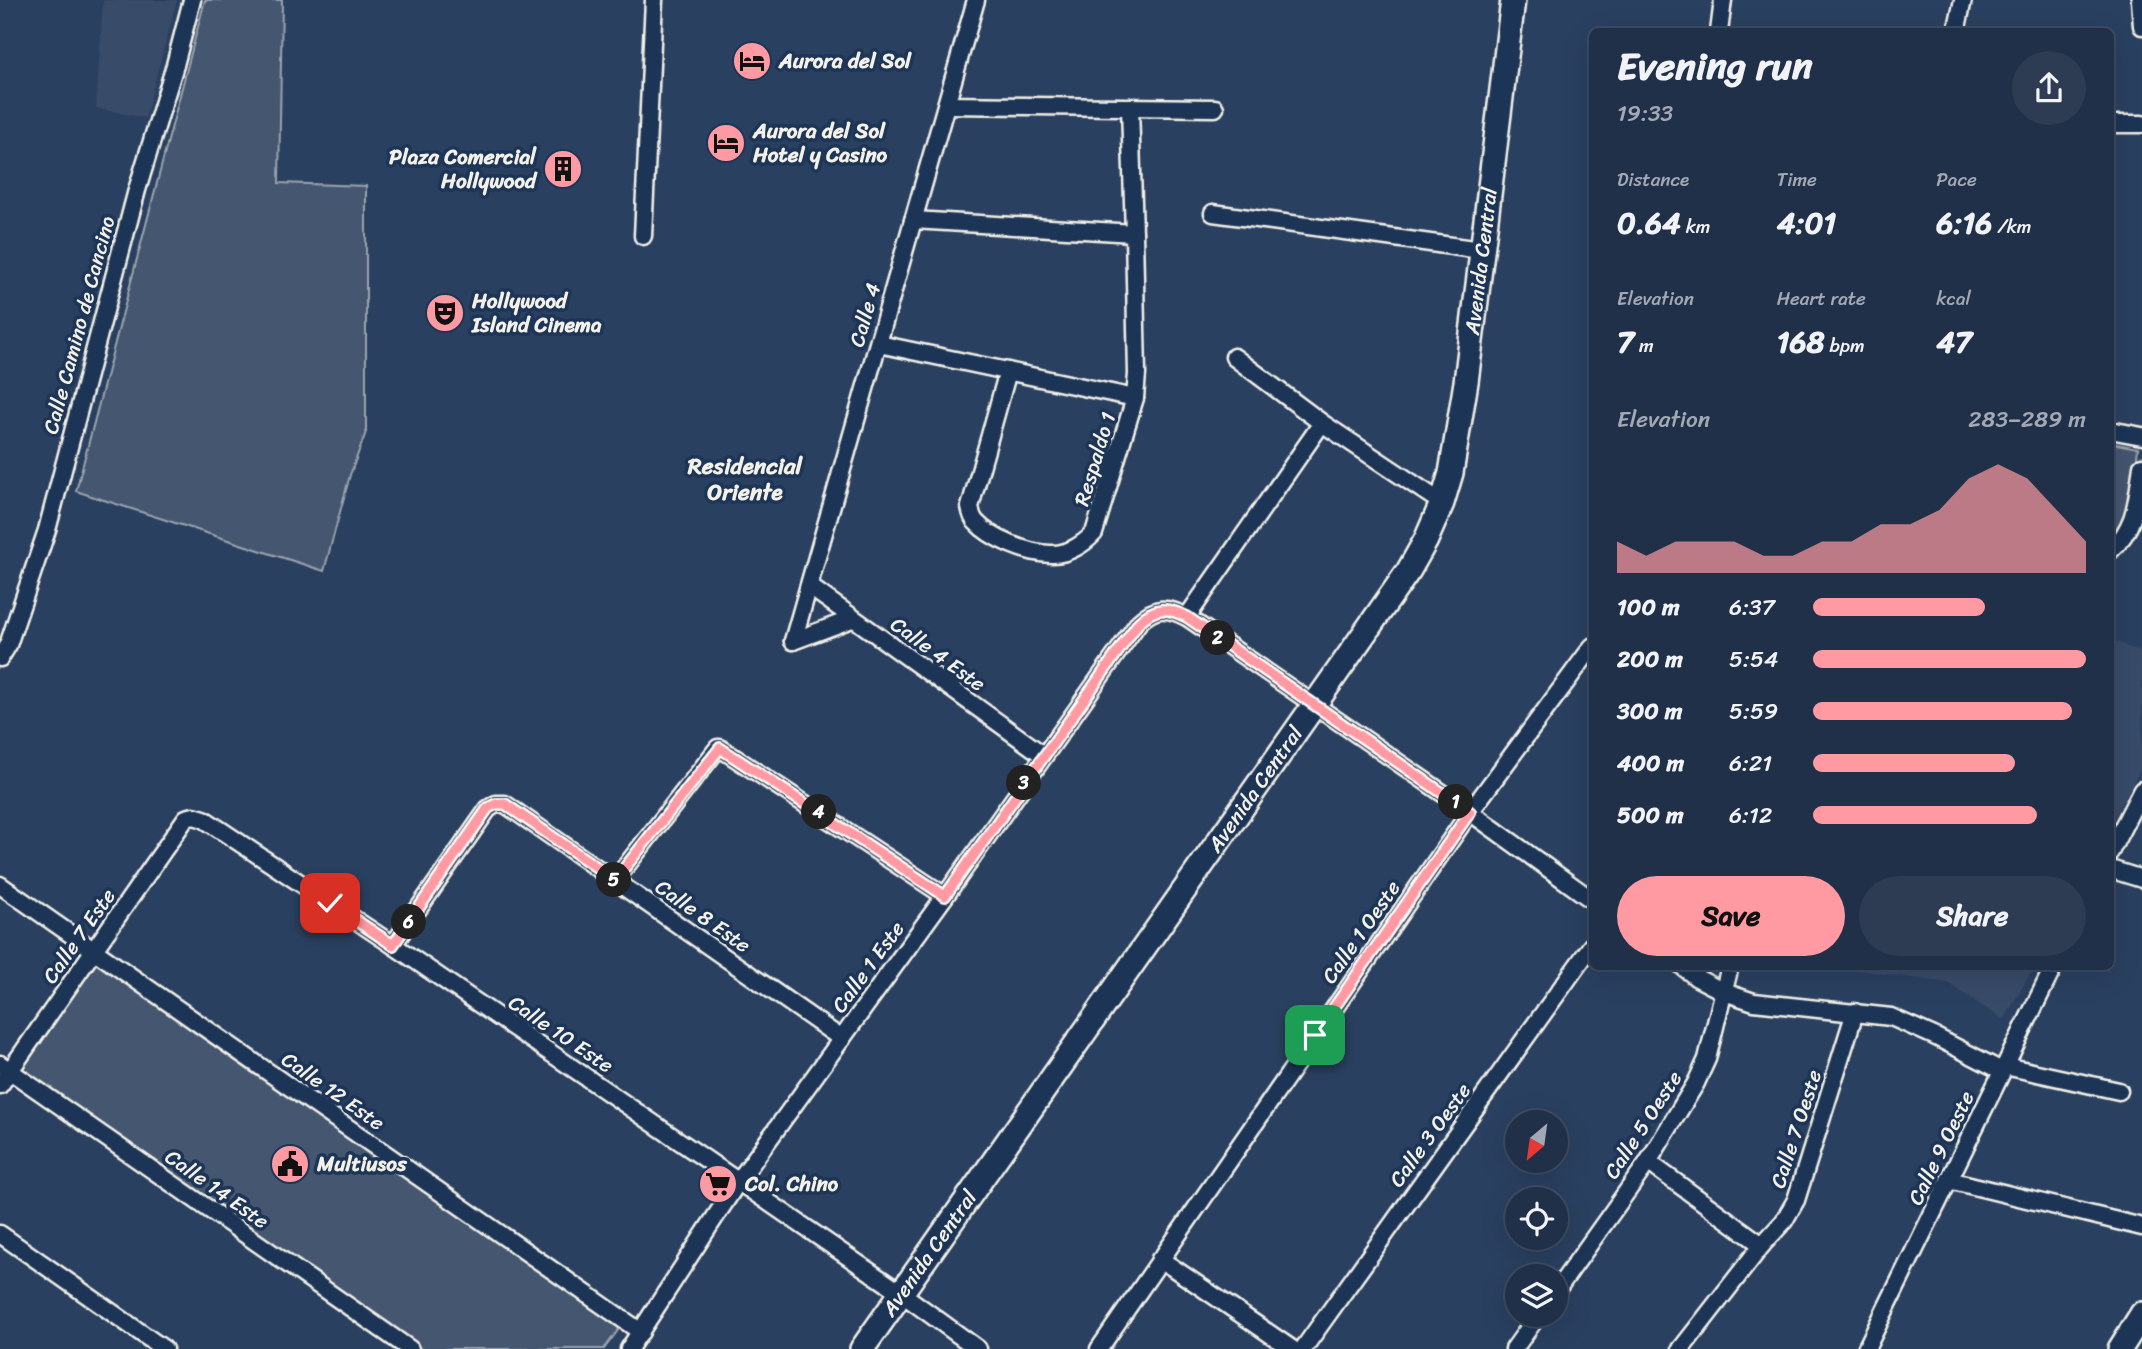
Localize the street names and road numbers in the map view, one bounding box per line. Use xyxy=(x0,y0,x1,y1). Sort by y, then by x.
street label: Avenida Central xyxy=(1453,184,1509,338)
street label: Calle Camino de Cancino xyxy=(32,212,126,438)
street label: Calle 4 xyxy=(838,279,892,351)
street label: Respaldo 1 xyxy=(1063,407,1127,511)
street label: Calle 4 Este xyxy=(882,606,994,702)
street label: Avenida Central xyxy=(1196,717,1314,862)
street label: Calle 8 Este xyxy=(647,869,759,963)
street label: Calle 1 Oeste xyxy=(1311,872,1411,992)
street label: Calle 7 Este xyxy=(32,880,126,992)
street label: Calle 1 Este xyxy=(821,913,915,1021)
street label: Calle 10 Este xyxy=(500,984,622,1084)
street label: Calle 12 Este xyxy=(273,1041,393,1141)
street label: Calle 5 Oeste xyxy=(1593,1063,1693,1187)
street label: Calle 7 Oeste xyxy=(1759,1065,1833,1193)
street label: Calle 3 Oeste xyxy=(1379,1074,1481,1196)
street label: Calle 9 Oeste xyxy=(1897,1084,1985,1212)
street label: Calle 14 Este xyxy=(157,1139,278,1239)
street label: Avenida Central xyxy=(871,1181,988,1326)

